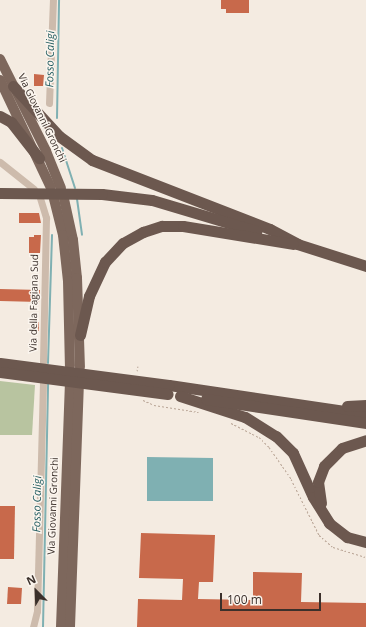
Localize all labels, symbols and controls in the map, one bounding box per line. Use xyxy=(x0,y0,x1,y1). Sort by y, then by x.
water label: Fosso Caligi xyxy=(43,31,57,87)
street label: Via Giovanni Gronchi xyxy=(15,72,69,164)
street label: Via della Fagiana Sud xyxy=(27,254,41,352)
street label: Via Giovanni Gronchi xyxy=(45,457,61,555)
water label: Fosso Caligi xyxy=(30,476,44,532)
north arrow xyxy=(16,571,56,611)
text: N xyxy=(24,571,38,588)
scale bar xyxy=(222,585,323,611)
text: 100 m xyxy=(227,591,262,608)

